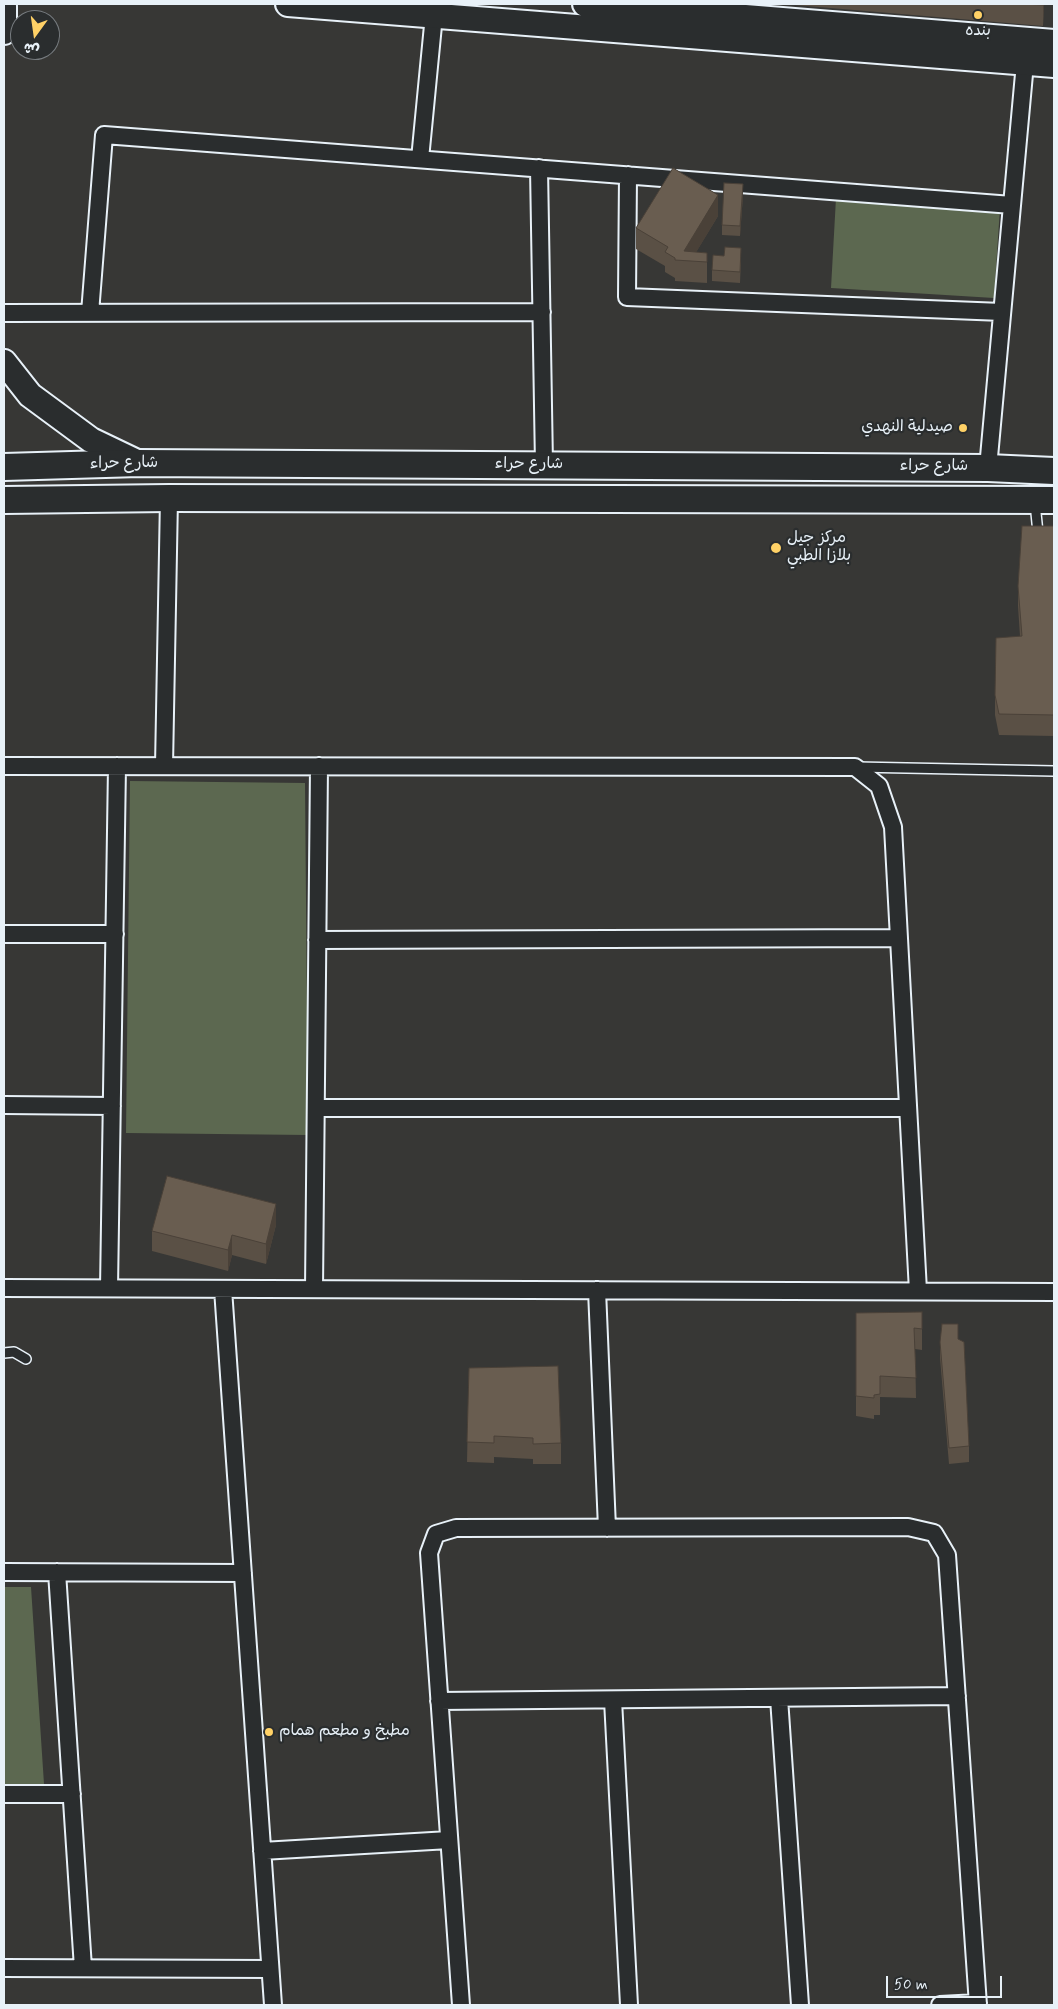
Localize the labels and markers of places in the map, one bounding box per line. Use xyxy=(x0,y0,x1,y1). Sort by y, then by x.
marker: بنده xyxy=(972,9,984,21)
place label: بنده xyxy=(965,22,991,42)
place label: صيدلية النهدي xyxy=(861,418,953,438)
marker: صيدلية النهدي xyxy=(957,422,969,434)
place label: مركز جيل بلازا الطبي xyxy=(787,529,851,567)
marker: مركز جيل بلازا الطبي xyxy=(769,541,783,555)
place label: مطبخ و مطعم همام xyxy=(279,1722,410,1742)
marker: مطبخ و مطعم همام xyxy=(263,1726,275,1738)

